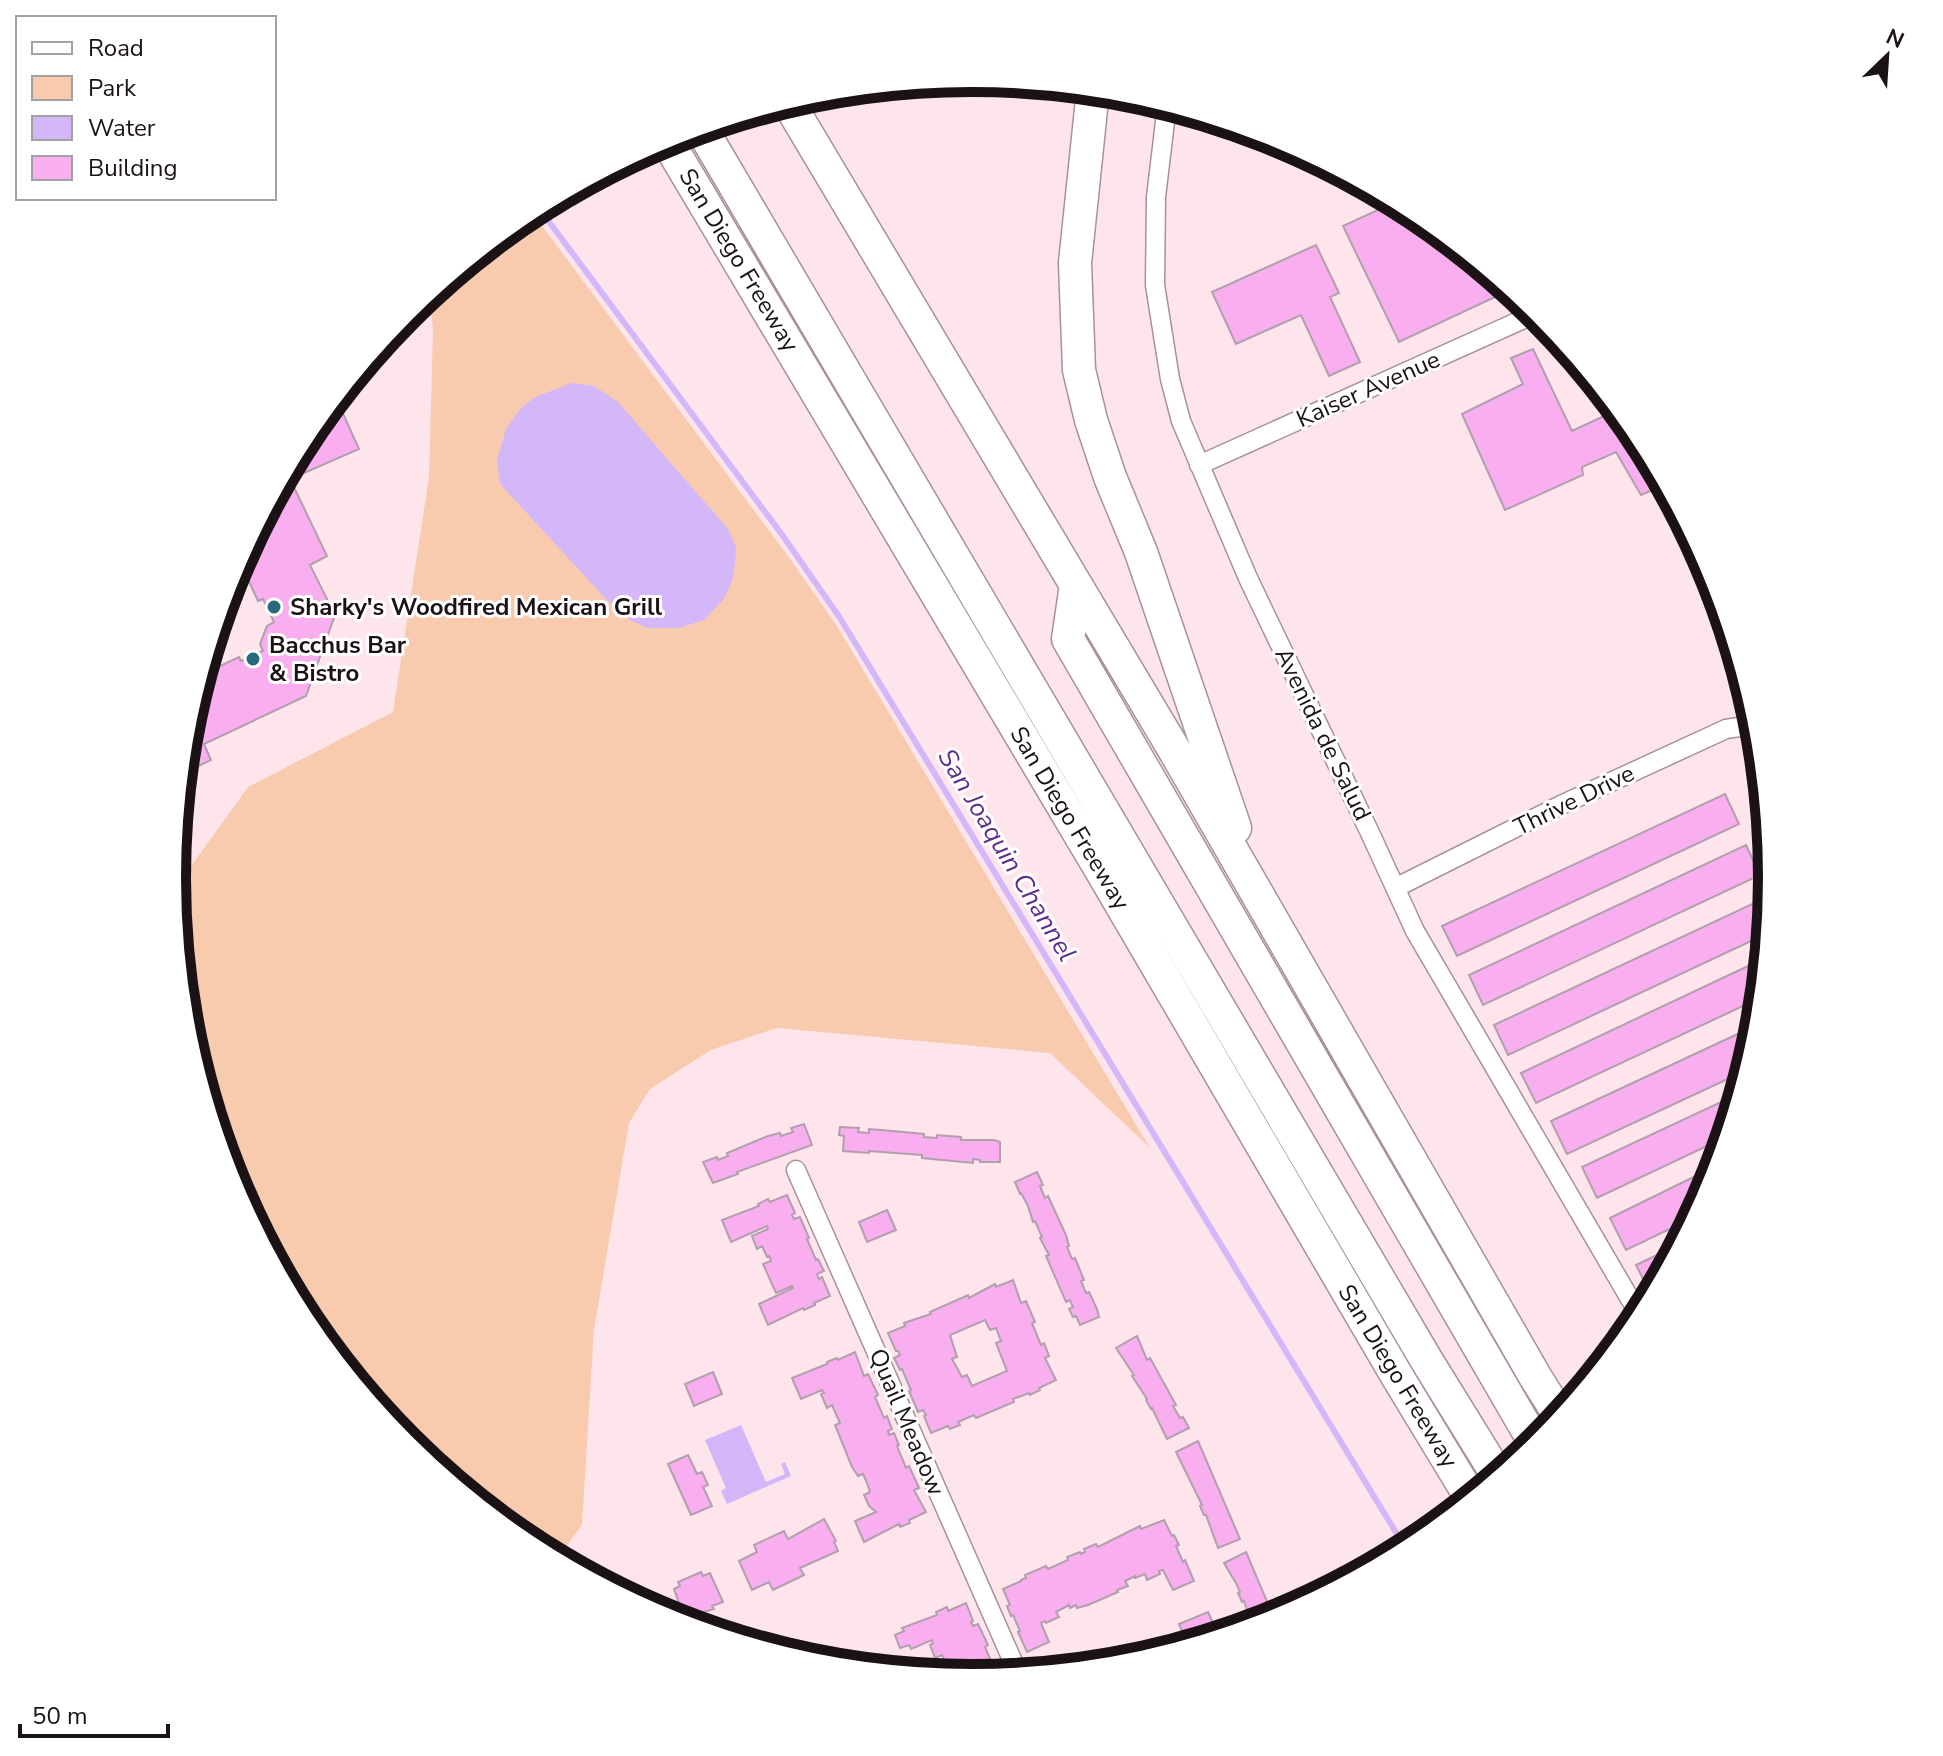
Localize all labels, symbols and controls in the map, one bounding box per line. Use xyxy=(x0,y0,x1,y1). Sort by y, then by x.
legend xyxy=(16,16,276,200)
north arrow xyxy=(1847,16,1927,96)
text: N xyxy=(1881,22,1909,56)
text: Road xyxy=(88,32,144,64)
text: Park xyxy=(88,72,137,104)
text: Water xyxy=(88,112,156,144)
text: Building xyxy=(88,152,178,184)
street label: San Diego Freeway xyxy=(672,162,807,358)
street label: Kaiser Avenue xyxy=(1291,343,1445,435)
place label: Sharky's Woodfired Mexican Grill xyxy=(290,591,663,623)
marker: Sharky's Woodfired Mexican Grill xyxy=(265,598,283,616)
place label: Bacchus Bar & Bistro xyxy=(269,629,407,689)
street label: Avenida de Salud xyxy=(1267,642,1379,826)
marker: Bacchus Bar & Bistro xyxy=(244,650,262,668)
street label: San Diego Freeway xyxy=(1003,720,1138,916)
water label: San Joaquin Channel xyxy=(930,742,1084,968)
street label: Thrive Drive xyxy=(1508,757,1640,843)
street label: San Diego Freeway xyxy=(1331,1278,1466,1474)
street label: Quail Meadow xyxy=(862,1344,952,1500)
scale bar xyxy=(20,1688,168,1738)
text: 50 m xyxy=(32,1700,88,1732)

